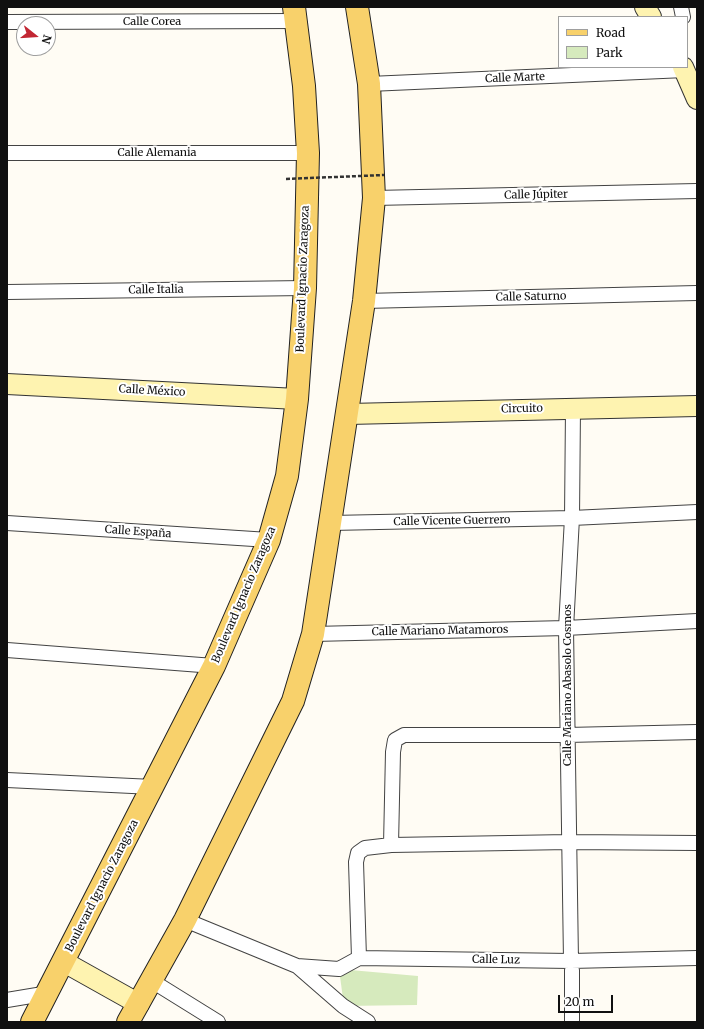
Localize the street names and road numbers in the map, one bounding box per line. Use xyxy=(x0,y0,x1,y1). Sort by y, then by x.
street label: Calle Corea xyxy=(123,15,181,29)
street label: Calle Marte xyxy=(485,70,545,86)
street label: Calle Alemania xyxy=(118,146,196,160)
street label: Calle Júpiter xyxy=(504,188,568,202)
street label: Boulevard Ignacio Zaragoza xyxy=(294,205,312,353)
street label: Calle Italia xyxy=(128,283,184,297)
street label: Calle Saturno xyxy=(496,290,566,304)
street label: Calle México xyxy=(118,383,186,399)
street label: Circuito xyxy=(501,402,543,416)
street label: Calle Vicente Guerrero xyxy=(393,513,511,529)
street label: Calle España xyxy=(104,523,172,541)
street label: Boulevard Ignacio Zaragoza xyxy=(209,525,279,665)
street label: Calle Mariano Abasolo Cosmos xyxy=(561,604,575,766)
street label: Calle Mariano Matamoros xyxy=(372,623,508,639)
street label: Boulevard Ignacio Zaragoza xyxy=(63,818,141,954)
street label: Calle Luz xyxy=(472,953,520,967)

